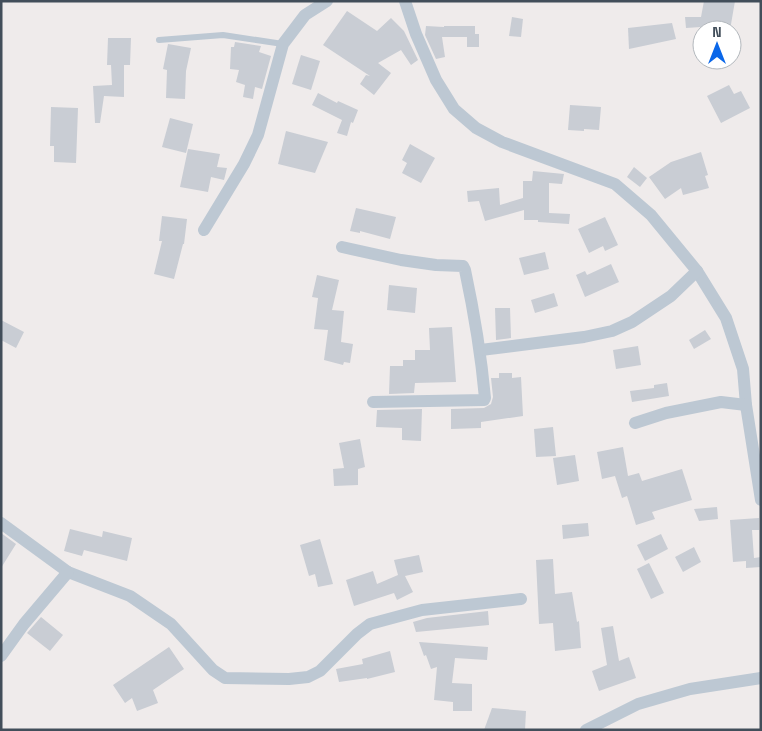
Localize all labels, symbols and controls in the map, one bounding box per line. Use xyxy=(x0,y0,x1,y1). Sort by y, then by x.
north arrow xyxy=(692,20,742,70)
text: N xyxy=(712,23,722,41)

